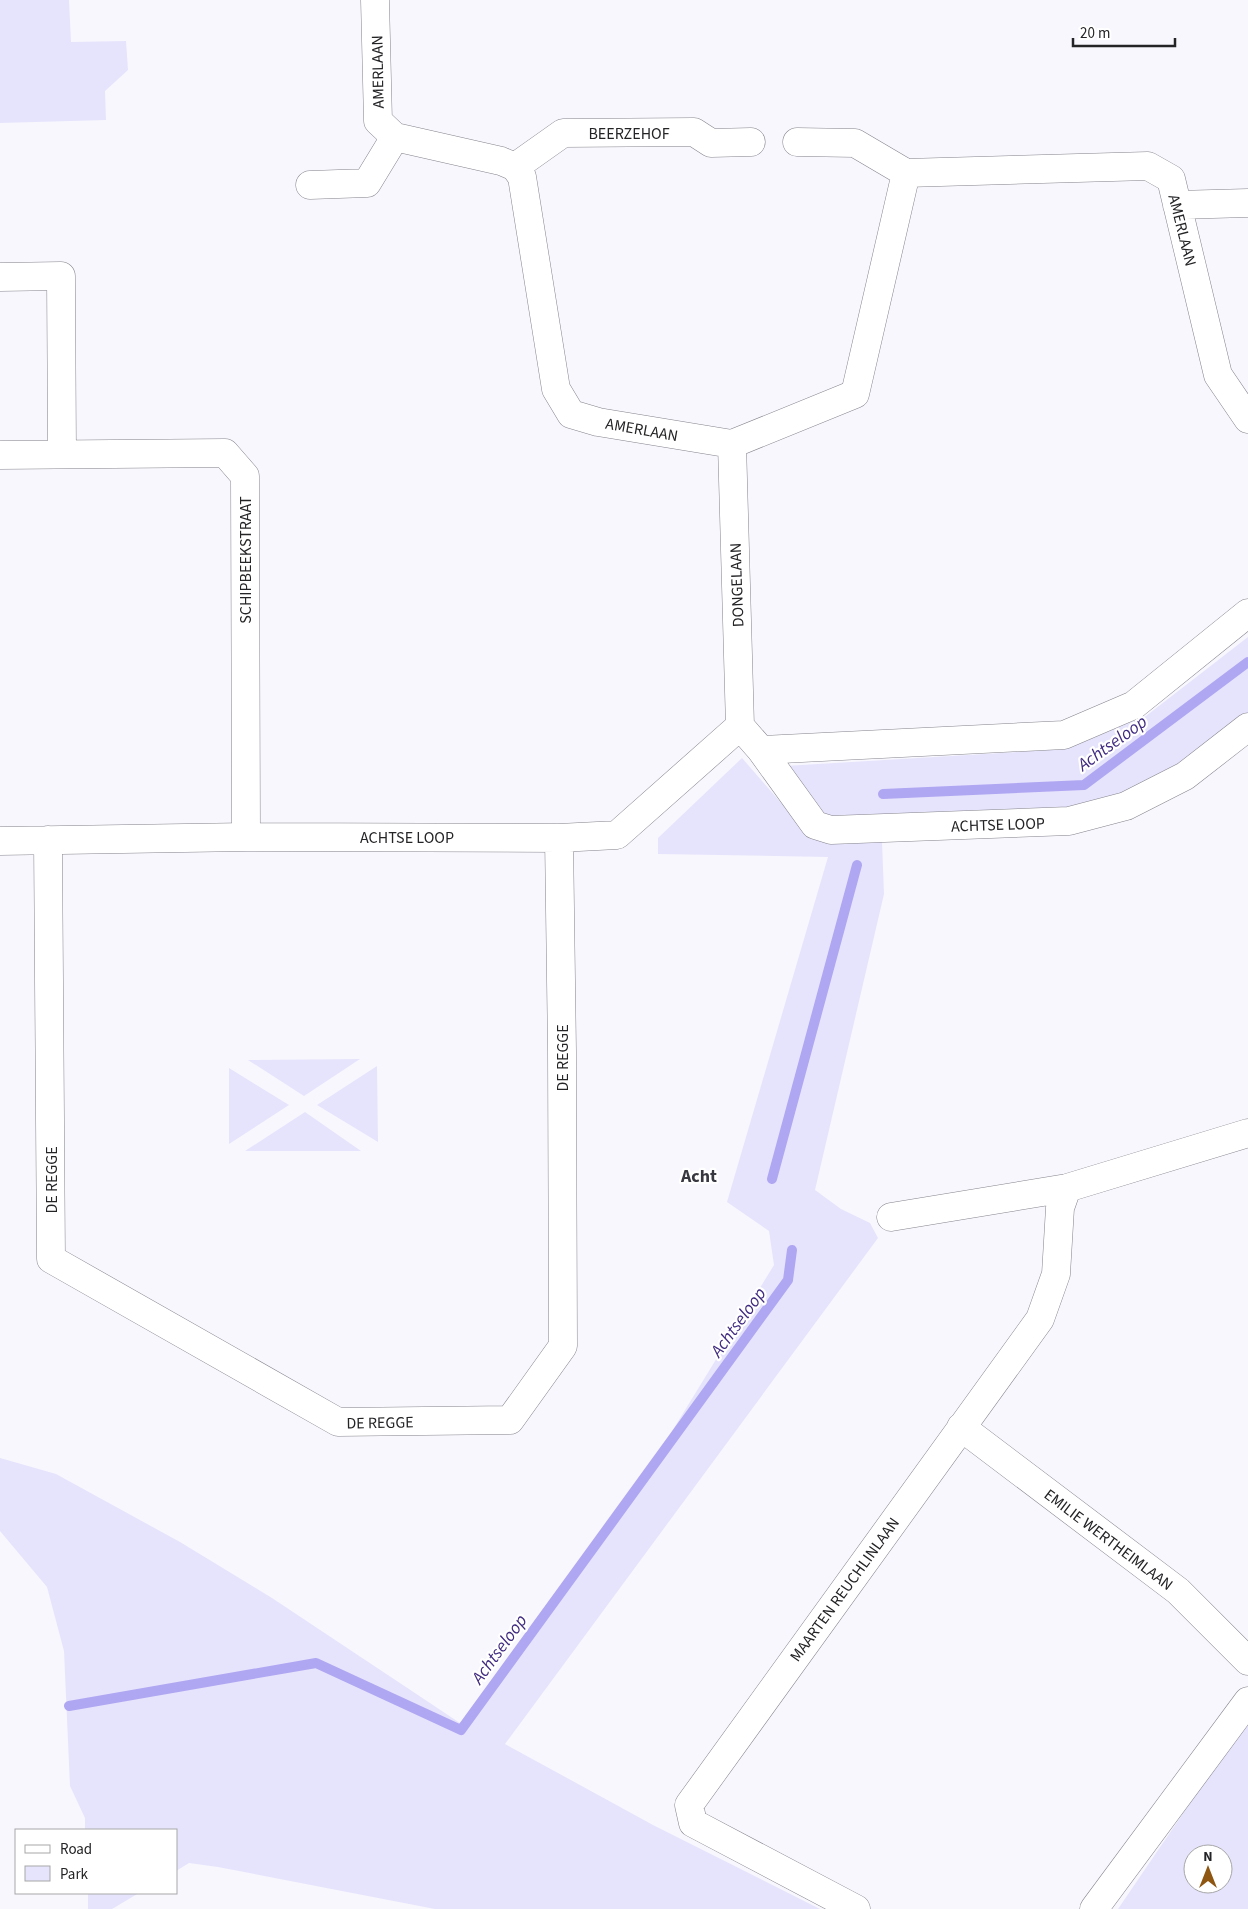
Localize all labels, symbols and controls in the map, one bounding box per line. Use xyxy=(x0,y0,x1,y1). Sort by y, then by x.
scale bar xyxy=(1073,15,1176,47)
text: 20 m xyxy=(1080,23,1110,44)
street label: AMERLAAN xyxy=(366,35,390,109)
street label: BEERZEHOF xyxy=(588,123,670,145)
street label: AMERLAAN xyxy=(1162,192,1202,268)
street label: AMERLAAN xyxy=(604,413,680,447)
street label: SCHIPBEEKSTRAAT xyxy=(235,496,257,624)
street label: DONGELAAN xyxy=(725,542,749,628)
water label: Achtseloop xyxy=(1071,710,1152,778)
street label: ACHTSE LOOP xyxy=(951,812,1045,838)
street label: ACHTSE LOOP xyxy=(360,827,454,849)
street label: DE REGGE xyxy=(552,1024,574,1092)
street label: DE REGGE xyxy=(41,1146,63,1214)
district label: Acht xyxy=(680,1164,717,1189)
water label: Achtseloop xyxy=(704,1282,772,1363)
street label: DE REGGE xyxy=(346,1411,414,1435)
street label: EMILIE WERTHEIMLAAN xyxy=(1039,1484,1178,1596)
street label: MAARTEN REUCHLINLAAN xyxy=(785,1513,905,1666)
water label: Achtseloop xyxy=(465,1609,533,1690)
legend xyxy=(15,1829,178,1894)
text: Road xyxy=(60,1839,92,1860)
north arrow xyxy=(1183,1844,1233,1894)
text: N xyxy=(1203,1847,1213,1867)
text: Park xyxy=(60,1864,89,1885)

